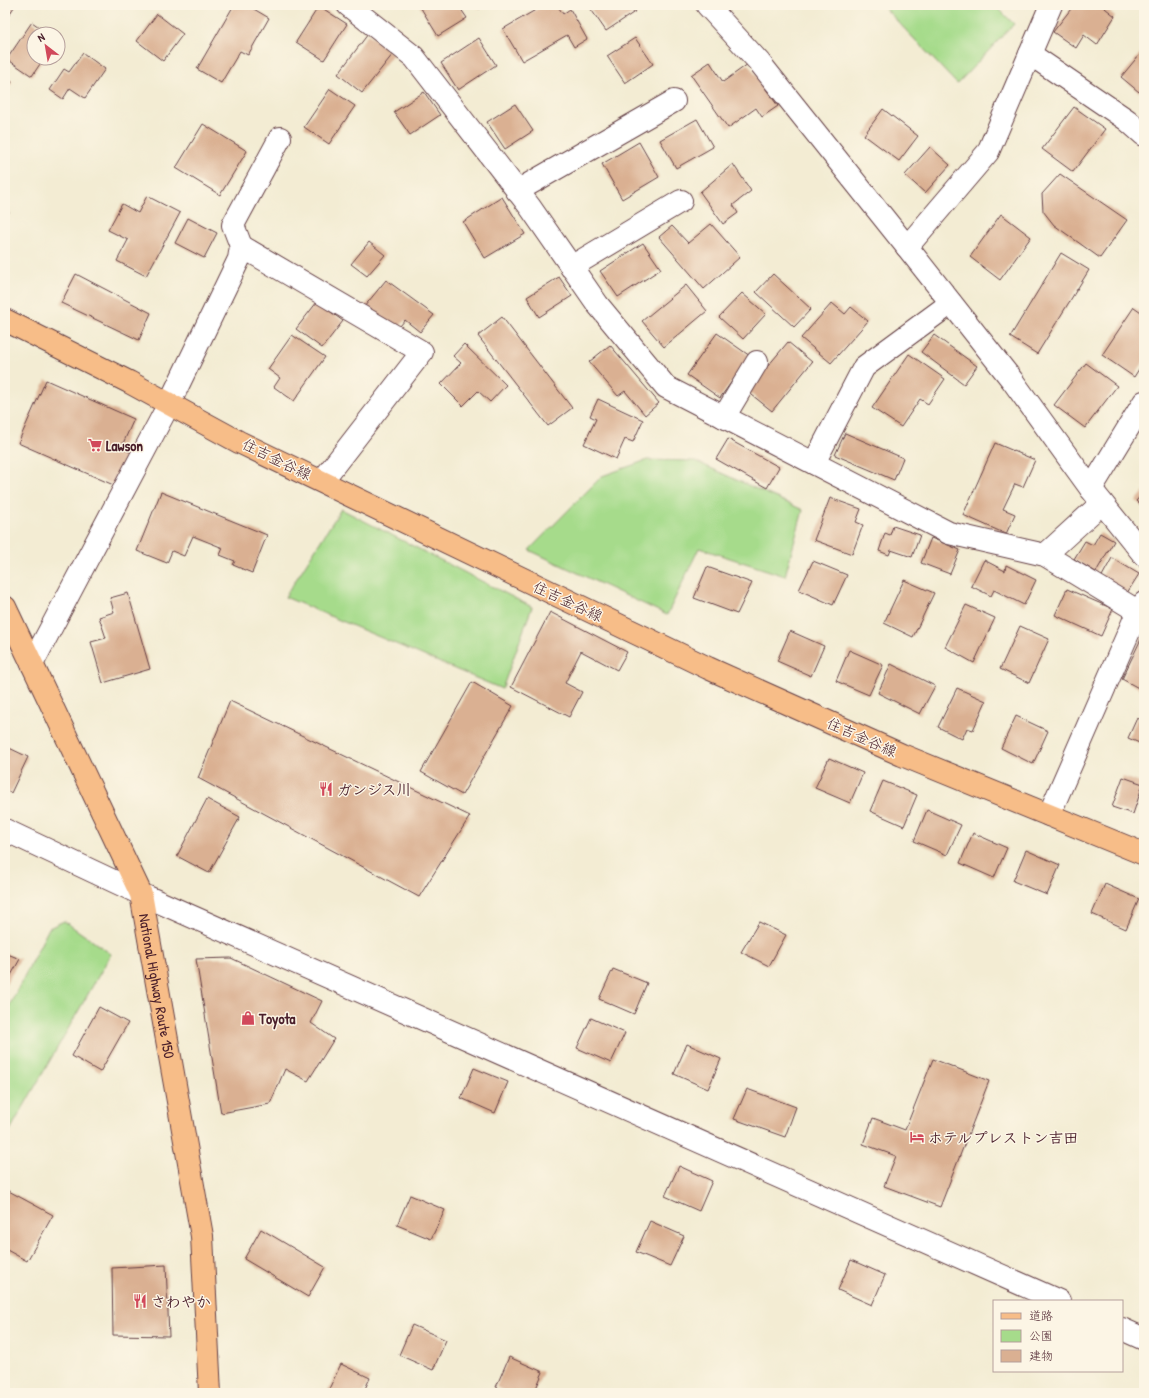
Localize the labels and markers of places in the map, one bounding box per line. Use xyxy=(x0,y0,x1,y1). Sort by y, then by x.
place label: Lawson xyxy=(106,435,143,456)
supermarket icon: Lawson xyxy=(87,437,103,453)
place label: ガンジス川 xyxy=(337,779,411,800)
restaurant icon: ガンジス川 xyxy=(318,781,334,797)
place label: Toyota xyxy=(258,1008,296,1030)
shop icon: Toyota xyxy=(240,1010,256,1026)
place label: ホテルプレストン吉田 xyxy=(928,1127,1079,1148)
hotel icon: ホテルプレストン吉田 xyxy=(909,1129,925,1145)
place label: さわやか xyxy=(151,1291,211,1312)
restaurant icon: さわやか xyxy=(132,1293,148,1309)

